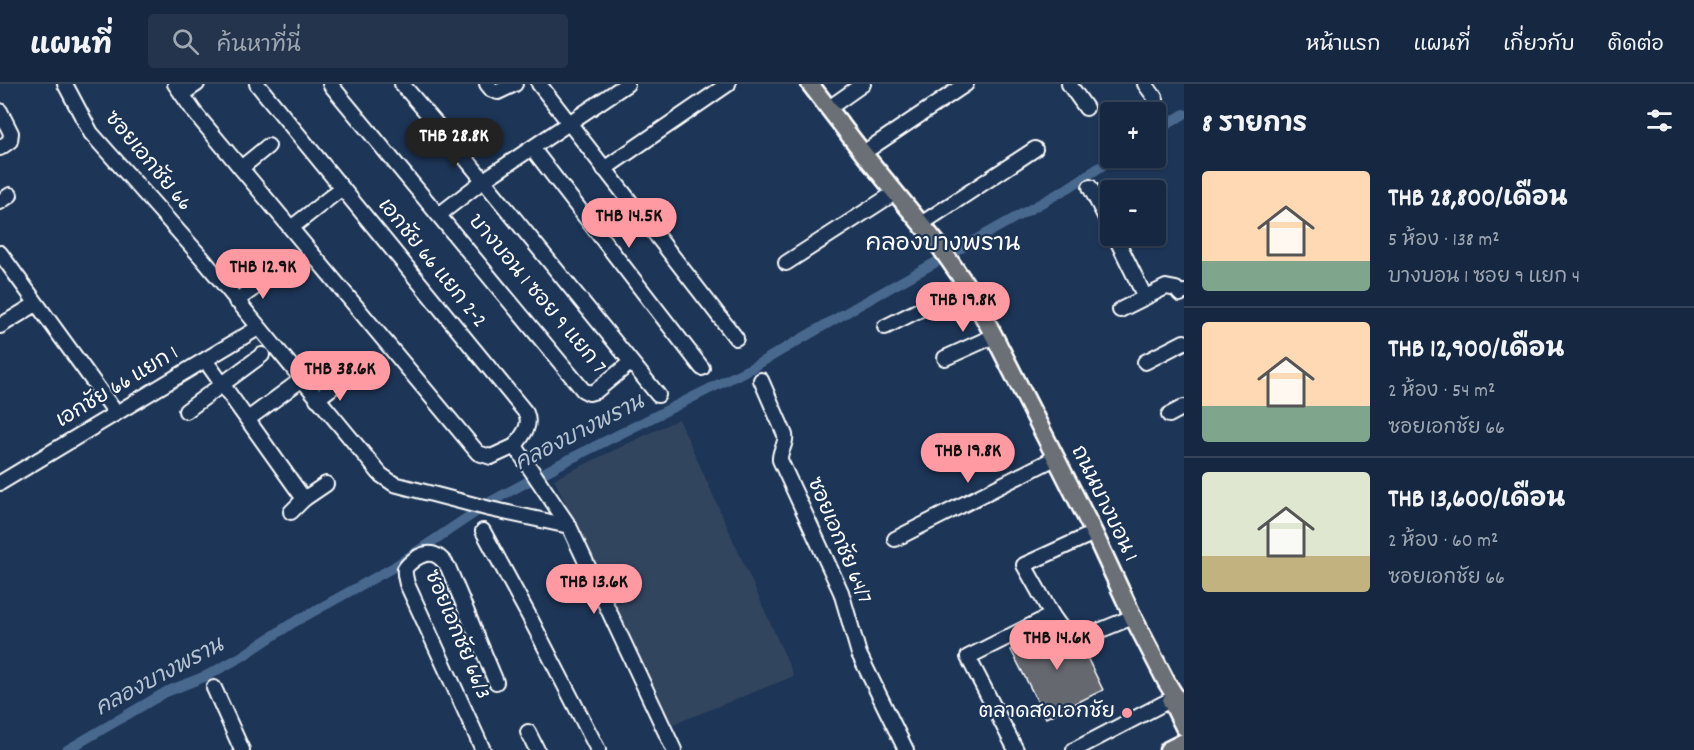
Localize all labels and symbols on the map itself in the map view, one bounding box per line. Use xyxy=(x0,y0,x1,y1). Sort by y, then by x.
street label: ซอยเอกชัย 66 xyxy=(96,105,198,219)
pin: THB 28.8K xyxy=(385,118,523,169)
street label: เอกชัย 66 แยก 2-2 xyxy=(369,193,493,335)
pin: THB 14.5K xyxy=(560,198,698,249)
street label: บางบอน 1 ซอย 9 แยก 7 xyxy=(460,208,612,382)
district label: คลองบางพราน xyxy=(866,228,1020,262)
pin: THB 12.9K xyxy=(194,249,332,300)
pin: THB 19.8K xyxy=(894,282,1032,333)
street label: เอกชัย 66 แยก 1 xyxy=(51,340,185,436)
pin: THB 38.6K xyxy=(271,351,409,402)
water label: คลองบางพราน xyxy=(510,387,651,480)
pin: THB 19.8K xyxy=(899,433,1037,484)
street label: ถนนบางบอน 1 xyxy=(1062,441,1144,567)
street label: ซอยเอกชัย 64/7 xyxy=(798,473,878,609)
pin: THB 13.6K xyxy=(525,564,663,615)
street label: ซอยเอกชัย 66/3 xyxy=(415,566,497,704)
pin: THB 14.6K xyxy=(988,620,1126,671)
water label: คลองบางพราน xyxy=(90,630,231,725)
place label: ตลาดสดเอกชัย xyxy=(978,698,1115,728)
marker: ตลาดสดเอกชัย xyxy=(1120,706,1134,720)

